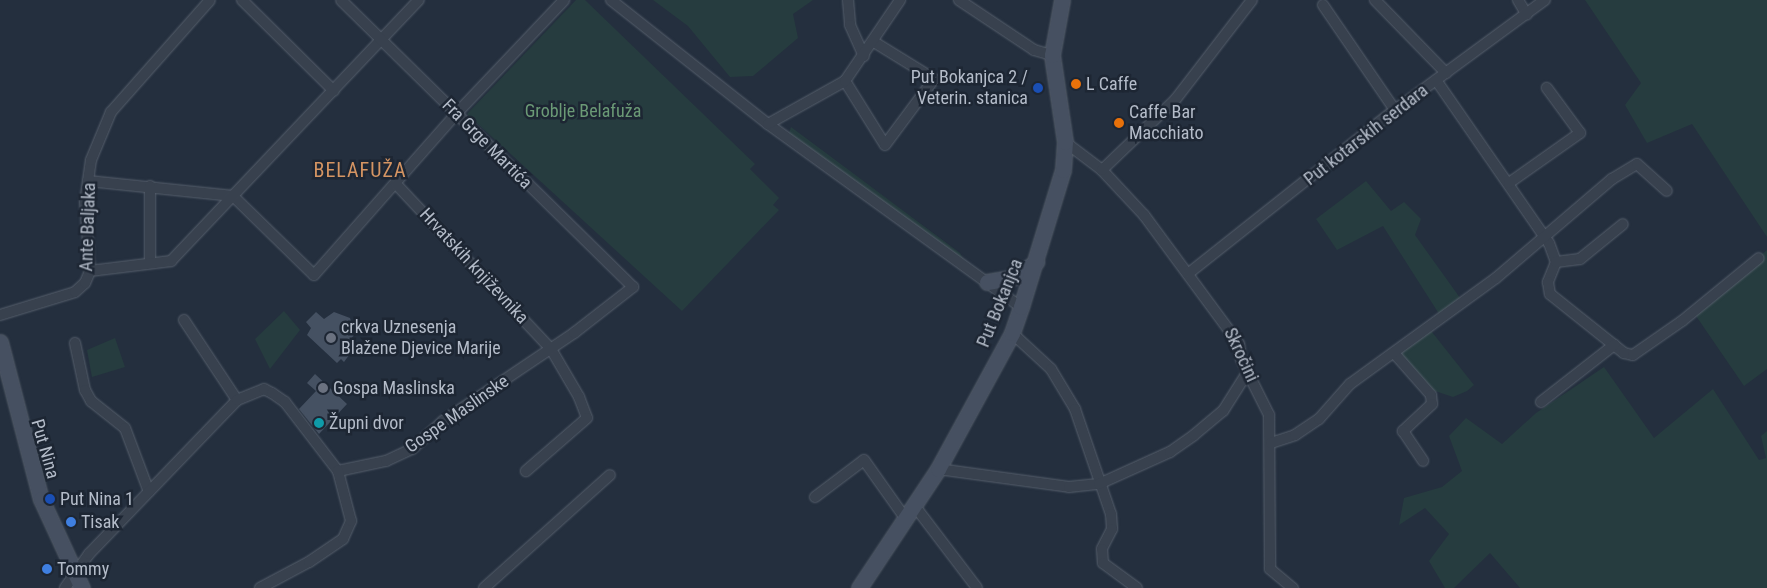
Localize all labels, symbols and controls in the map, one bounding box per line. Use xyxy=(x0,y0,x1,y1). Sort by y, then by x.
place label: Put Bokanjca 2 / Veterin. stanica xyxy=(911,67,1028,110)
place label: L Caffe xyxy=(1086,73,1137,95)
marker: L Caffe xyxy=(1070,78,1082,90)
street label: Put kotarskih serdara xyxy=(1300,80,1432,190)
marker: Put Bokanjca 2 / Veterin. stanica xyxy=(1032,82,1044,94)
street label: Fra Grge Martića xyxy=(438,95,536,193)
park label: Groblje Belafuža xyxy=(525,100,641,122)
place label: Caffe Bar Macchiato xyxy=(1129,102,1203,144)
marker: Caffe Bar Macchiato xyxy=(1113,117,1125,129)
district label: BELAFUŽA xyxy=(312,158,408,182)
street label: Ante Baljaka xyxy=(76,182,100,272)
street label: Hrvatskih književnika xyxy=(415,204,533,328)
street label: Put Bokanjca xyxy=(972,256,1028,350)
place label: crkva Uznesenja Blažene Djevice Marije xyxy=(341,317,501,359)
street label: Skročini xyxy=(1219,325,1263,385)
marker: crkva Uznesenja Blažene Djevice Marije xyxy=(325,332,337,344)
street label: Gospe Maslinske xyxy=(401,370,513,458)
place label: Gospa Maslinska xyxy=(333,377,455,399)
marker: Gospa Maslinska xyxy=(317,382,329,394)
place label: Župni dvor xyxy=(329,412,404,434)
street label: Put Nina xyxy=(26,417,64,481)
marker: Župni dvor xyxy=(313,417,325,429)
place label: Put Nina 1 xyxy=(60,488,134,510)
marker: Put Nina 1 xyxy=(44,493,56,505)
place label: Tisak xyxy=(81,511,119,533)
marker: Tisak xyxy=(65,516,77,528)
place label: Tommy xyxy=(57,558,109,580)
marker: Tommy xyxy=(41,563,53,575)

